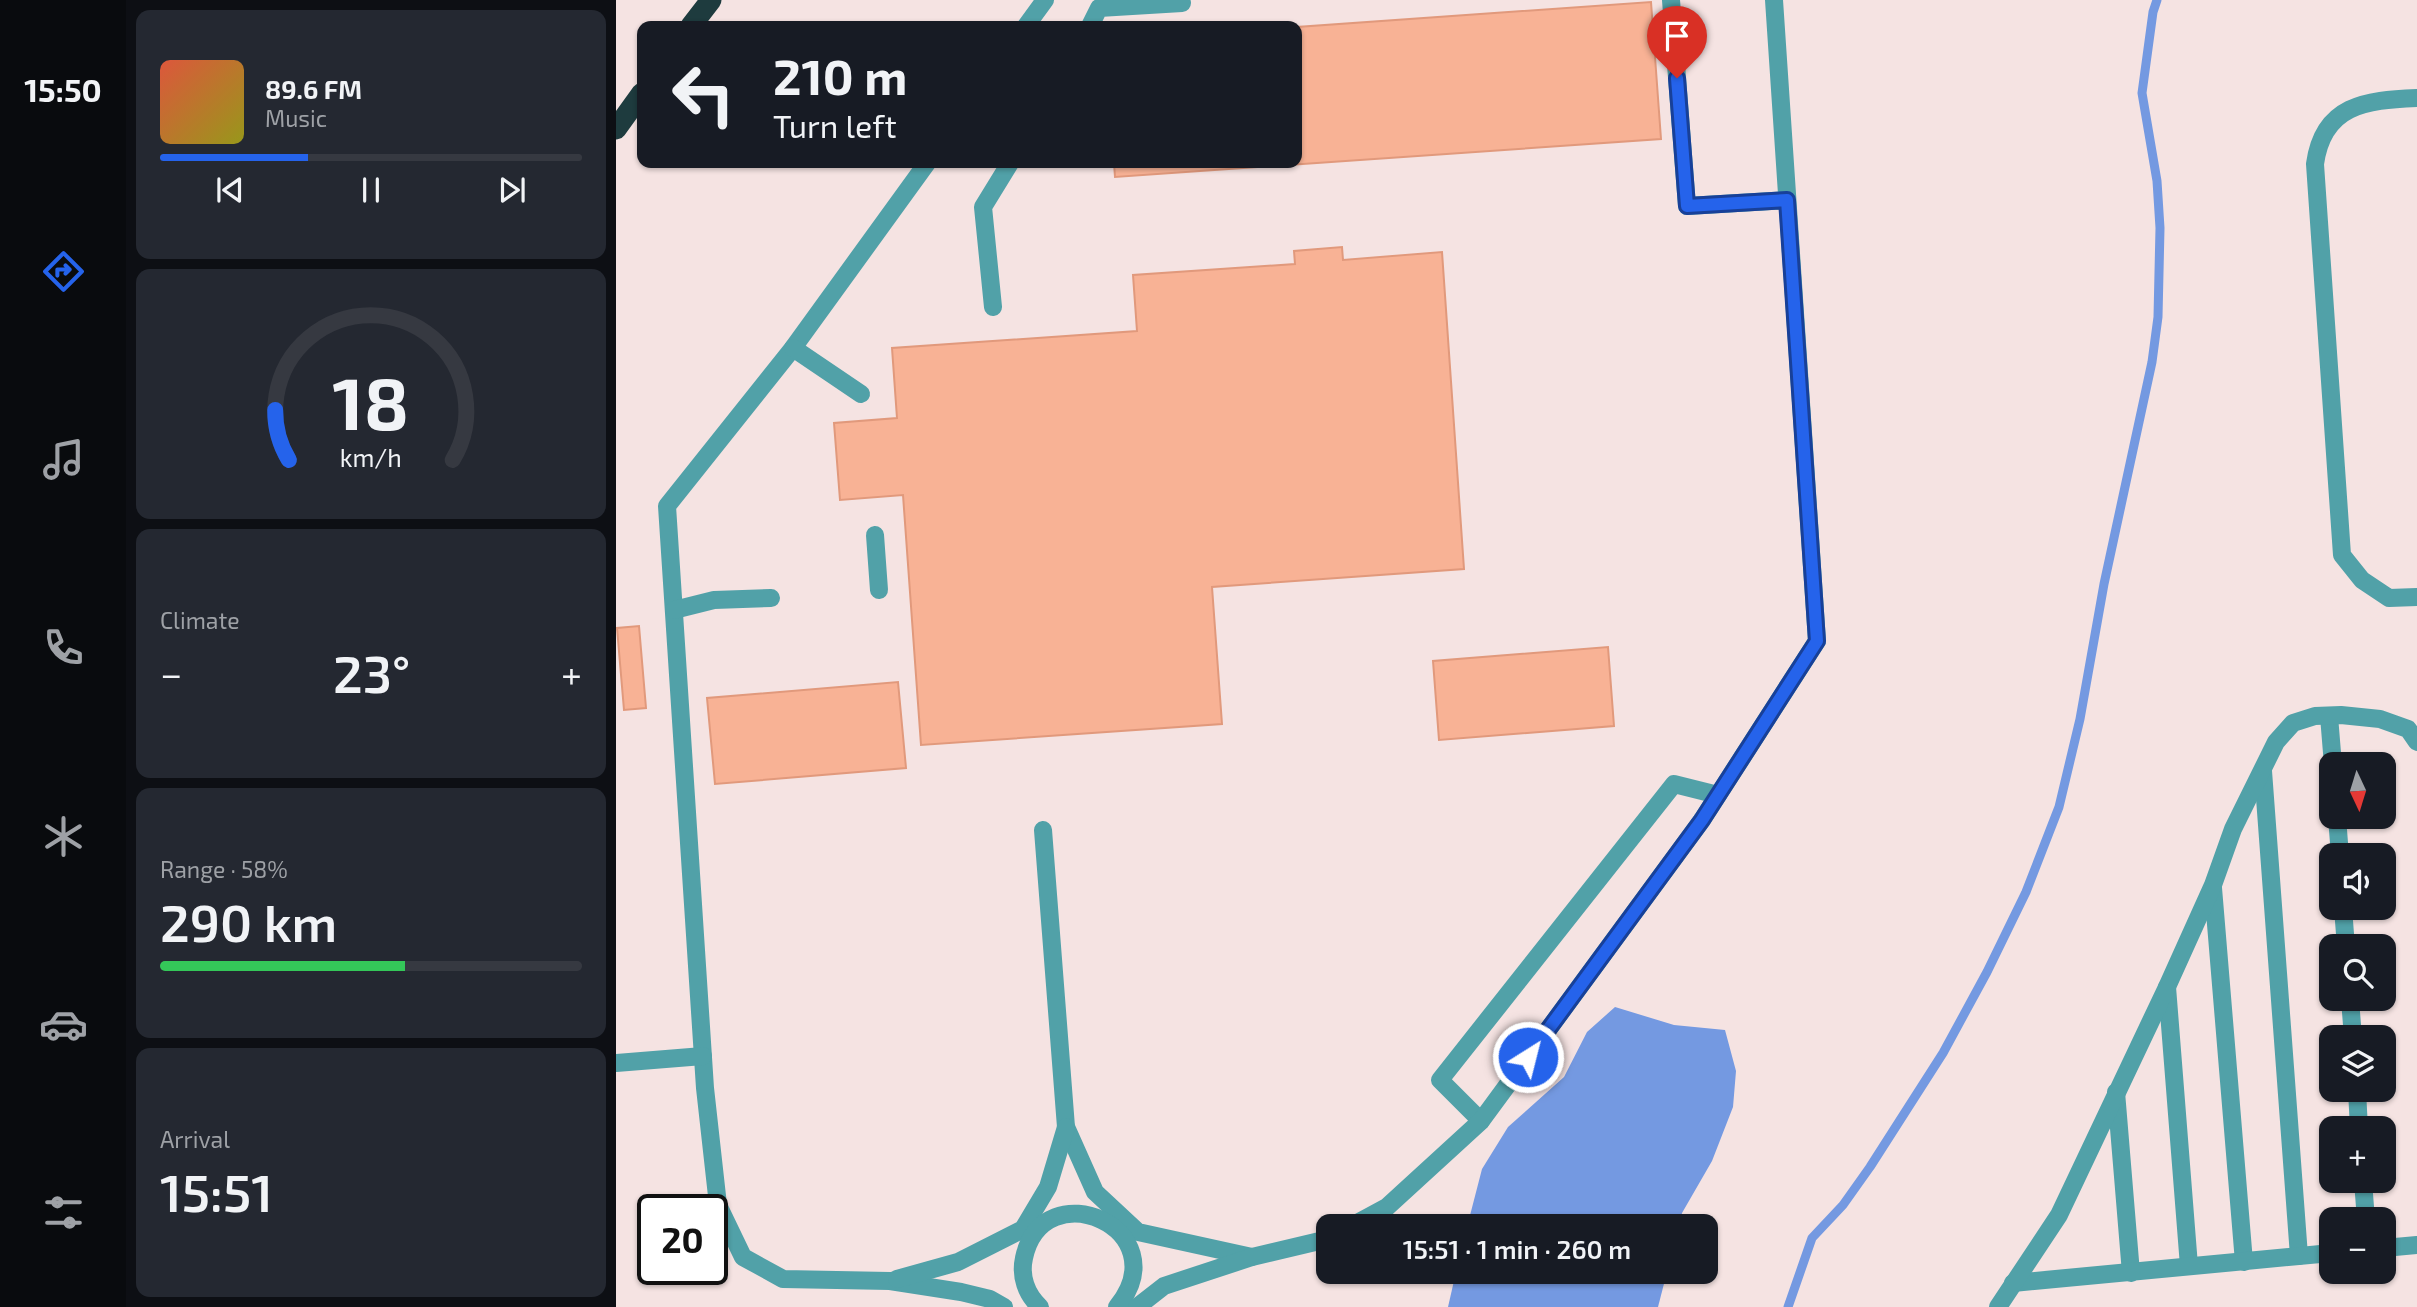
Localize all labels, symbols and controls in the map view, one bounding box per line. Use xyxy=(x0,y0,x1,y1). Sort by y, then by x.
pin xyxy=(1647,6,1707,78)
icon: arrive xyxy=(1658,17,1696,55)
text: 210 m xyxy=(773,46,907,105)
icon: left xyxy=(658,49,749,140)
text: 15:50 xyxy=(24,70,102,108)
text: 89.6 FM xyxy=(265,73,362,104)
text: Music xyxy=(265,104,327,132)
text: Turn left xyxy=(773,106,897,144)
icon: previous xyxy=(211,171,249,209)
icon: pause xyxy=(352,171,390,209)
icon: next xyxy=(493,171,531,209)
icon: directions xyxy=(39,247,88,296)
text: 18 xyxy=(333,358,409,446)
icon: music xyxy=(39,435,88,484)
text: km/h xyxy=(340,442,402,472)
text: Climate xyxy=(160,606,240,634)
icon: phone xyxy=(39,623,88,672)
text: 23° xyxy=(333,641,410,703)
text: − xyxy=(160,650,182,696)
text: + xyxy=(561,650,582,696)
north arrow xyxy=(2319,752,2396,830)
map controls xyxy=(2319,752,2396,1284)
icon: climate xyxy=(39,812,88,861)
button: sound xyxy=(2319,843,2396,920)
text: Range · 58% xyxy=(160,855,288,883)
text: 290 km xyxy=(160,890,337,952)
button: search xyxy=(2319,934,2396,1011)
icon: car xyxy=(39,1000,88,1049)
position arrow xyxy=(1491,1020,1565,1094)
button: layers xyxy=(2319,1025,2396,1102)
button: + xyxy=(2319,1116,2396,1193)
text: Arrival xyxy=(160,1125,230,1153)
text: 15:51 xyxy=(160,1160,273,1222)
icon: filters xyxy=(39,1188,88,1237)
speed limit sign: 20 xyxy=(637,1194,728,1285)
button: − xyxy=(2319,1207,2396,1284)
text: 15:51 · 1 min · 260 m xyxy=(1403,1233,1631,1264)

